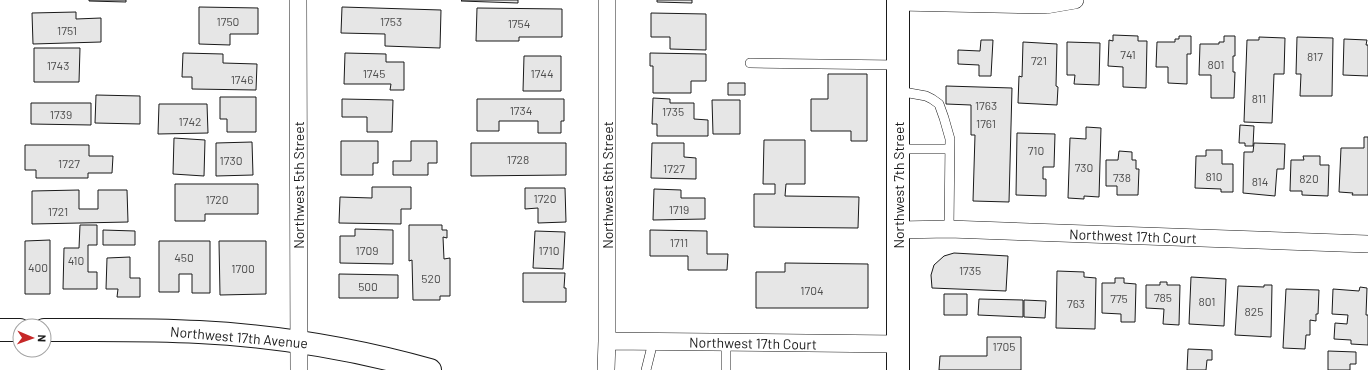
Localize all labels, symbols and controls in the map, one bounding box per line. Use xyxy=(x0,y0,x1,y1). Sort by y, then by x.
house number: 1750 xyxy=(217,14,239,28)
house number: 1753 xyxy=(380,14,402,28)
house number: 1754 xyxy=(508,16,530,30)
house number: 1751 xyxy=(57,23,77,37)
house number: 741 xyxy=(1120,47,1136,61)
house number: 817 xyxy=(1307,49,1323,63)
house number: 721 xyxy=(1031,53,1047,67)
house number: 801 xyxy=(1208,57,1224,71)
house number: 1743 xyxy=(47,58,69,72)
house number: 1745 xyxy=(363,66,385,80)
house number: 1744 xyxy=(530,66,554,80)
house number: 1746 xyxy=(231,72,253,86)
house number: 811 xyxy=(1252,91,1266,105)
house number: 1763 xyxy=(975,98,997,112)
house number: 1734 xyxy=(510,103,532,117)
house number: 1735 xyxy=(662,104,684,118)
house number: 1739 xyxy=(50,107,72,121)
house number: 1742 xyxy=(179,114,201,128)
house number: 1761 xyxy=(976,116,996,130)
street label: Northwest 5th Street xyxy=(290,121,307,249)
street label: Northwest 6th Street xyxy=(599,121,616,249)
street label: Northwest 7th Street xyxy=(890,122,907,249)
house number: 710 xyxy=(1028,143,1044,157)
house number: 1728 xyxy=(507,152,529,166)
house number: 1730 xyxy=(220,153,242,167)
house number: 1727 xyxy=(58,156,80,170)
house number: 730 xyxy=(1075,160,1093,174)
house number: 1727 xyxy=(663,161,685,175)
house number: 810 xyxy=(1206,169,1222,183)
house number: 738 xyxy=(1113,170,1131,184)
house number: 820 xyxy=(1299,171,1319,185)
house number: 814 xyxy=(1252,174,1268,188)
house number: 1720 xyxy=(533,191,557,205)
house number: 1720 xyxy=(205,192,229,206)
house number: 1719 xyxy=(669,202,689,216)
house number: 1721 xyxy=(48,204,68,218)
street label: Northwest 17th Court xyxy=(1069,225,1197,247)
house number: 1711 xyxy=(670,235,688,249)
house number: 1709 xyxy=(356,243,378,257)
house number: 1710 xyxy=(539,243,559,257)
house number: 450 xyxy=(174,250,194,264)
house number: 410 xyxy=(68,253,84,267)
house number: 400 xyxy=(28,260,48,274)
house number: 1700 xyxy=(231,261,255,275)
house number: 1735 xyxy=(959,263,981,277)
house number: 520 xyxy=(421,271,441,285)
house number: 500 xyxy=(358,279,378,293)
house number: 1704 xyxy=(800,283,824,297)
house number: 785 xyxy=(1154,290,1172,304)
house number: 775 xyxy=(1110,291,1128,305)
house number: 801 xyxy=(1199,294,1215,308)
house number: 763 xyxy=(1067,296,1085,310)
house number: 825 xyxy=(1245,304,1263,318)
north arrow xyxy=(12,318,52,358)
street label: Northwest 17th Avenue xyxy=(169,323,309,351)
street label: Northwest 17th Court xyxy=(689,333,817,353)
text: N xyxy=(36,334,49,342)
house number: 1705 xyxy=(993,339,1015,353)

